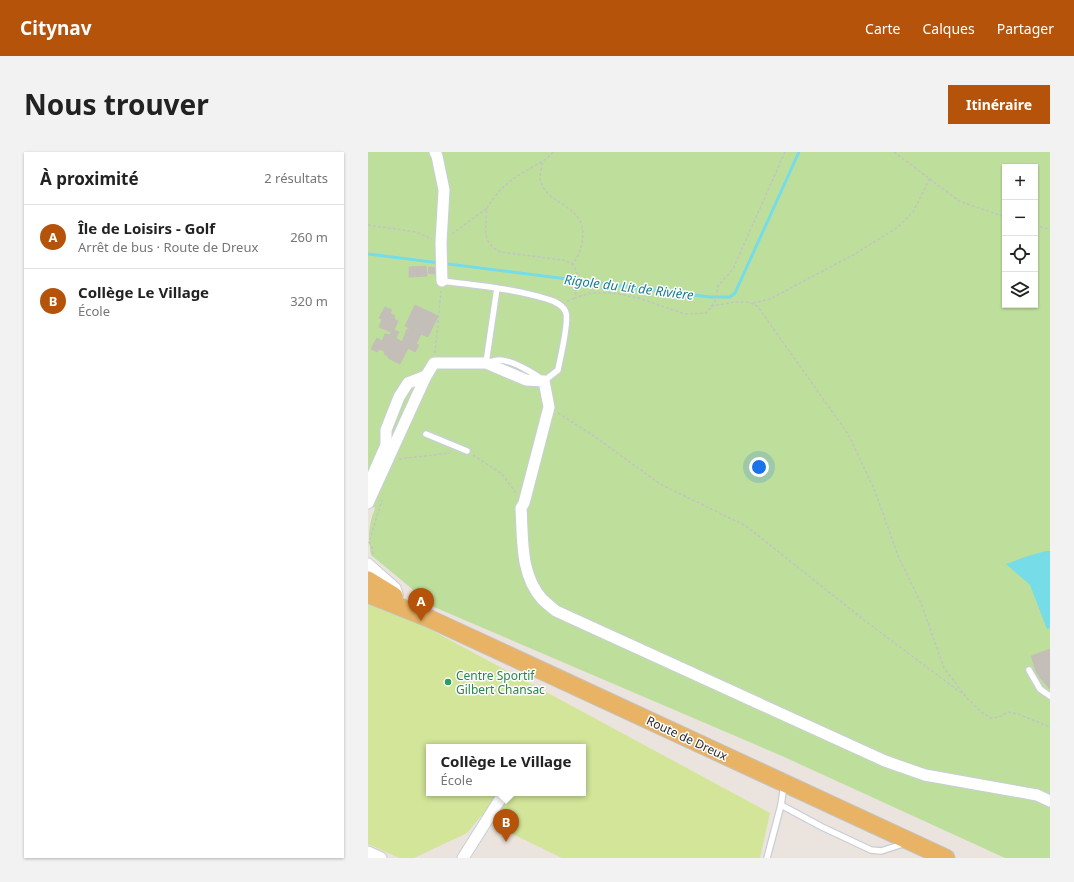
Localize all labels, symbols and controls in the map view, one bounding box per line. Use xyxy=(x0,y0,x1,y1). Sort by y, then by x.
text: Citynav xyxy=(20,15,92,41)
text: Carte xyxy=(865,19,901,38)
text: Calques xyxy=(923,19,975,38)
text: Partager xyxy=(997,19,1054,38)
text: Nous trouver xyxy=(24,85,209,123)
button: Itinéraire xyxy=(948,85,1050,124)
map controls xyxy=(1002,164,1038,308)
button: + xyxy=(1002,164,1038,200)
text: À proximité xyxy=(40,167,139,190)
text: 2 résultats xyxy=(264,169,328,187)
button: − xyxy=(1002,200,1038,236)
text: Île de Loisirs - Golf xyxy=(78,218,215,238)
text: A xyxy=(49,228,58,246)
text: 260 m xyxy=(290,228,328,246)
button: locate xyxy=(1002,236,1038,272)
text: Arrêt de bus · Route de Dreux xyxy=(78,238,258,256)
water label: Rigole du Lit de Rivière xyxy=(563,270,695,304)
button: layers xyxy=(1002,272,1038,308)
text: Collège Le Village xyxy=(78,282,209,302)
text: B xyxy=(49,292,57,310)
text: 320 m xyxy=(290,292,328,310)
text: École xyxy=(78,302,110,320)
your location xyxy=(749,457,769,477)
pin: A xyxy=(408,588,434,621)
place label: Centre Sportif Gilbert Chansac xyxy=(456,667,545,698)
marker: Centre Sportif Gilbert Chansac xyxy=(443,677,453,687)
street label: Route de Dreux xyxy=(644,712,731,764)
popup xyxy=(426,744,586,796)
text: Collège Le Village xyxy=(440,751,572,771)
text: École xyxy=(440,771,472,789)
pin: B xyxy=(493,809,519,842)

